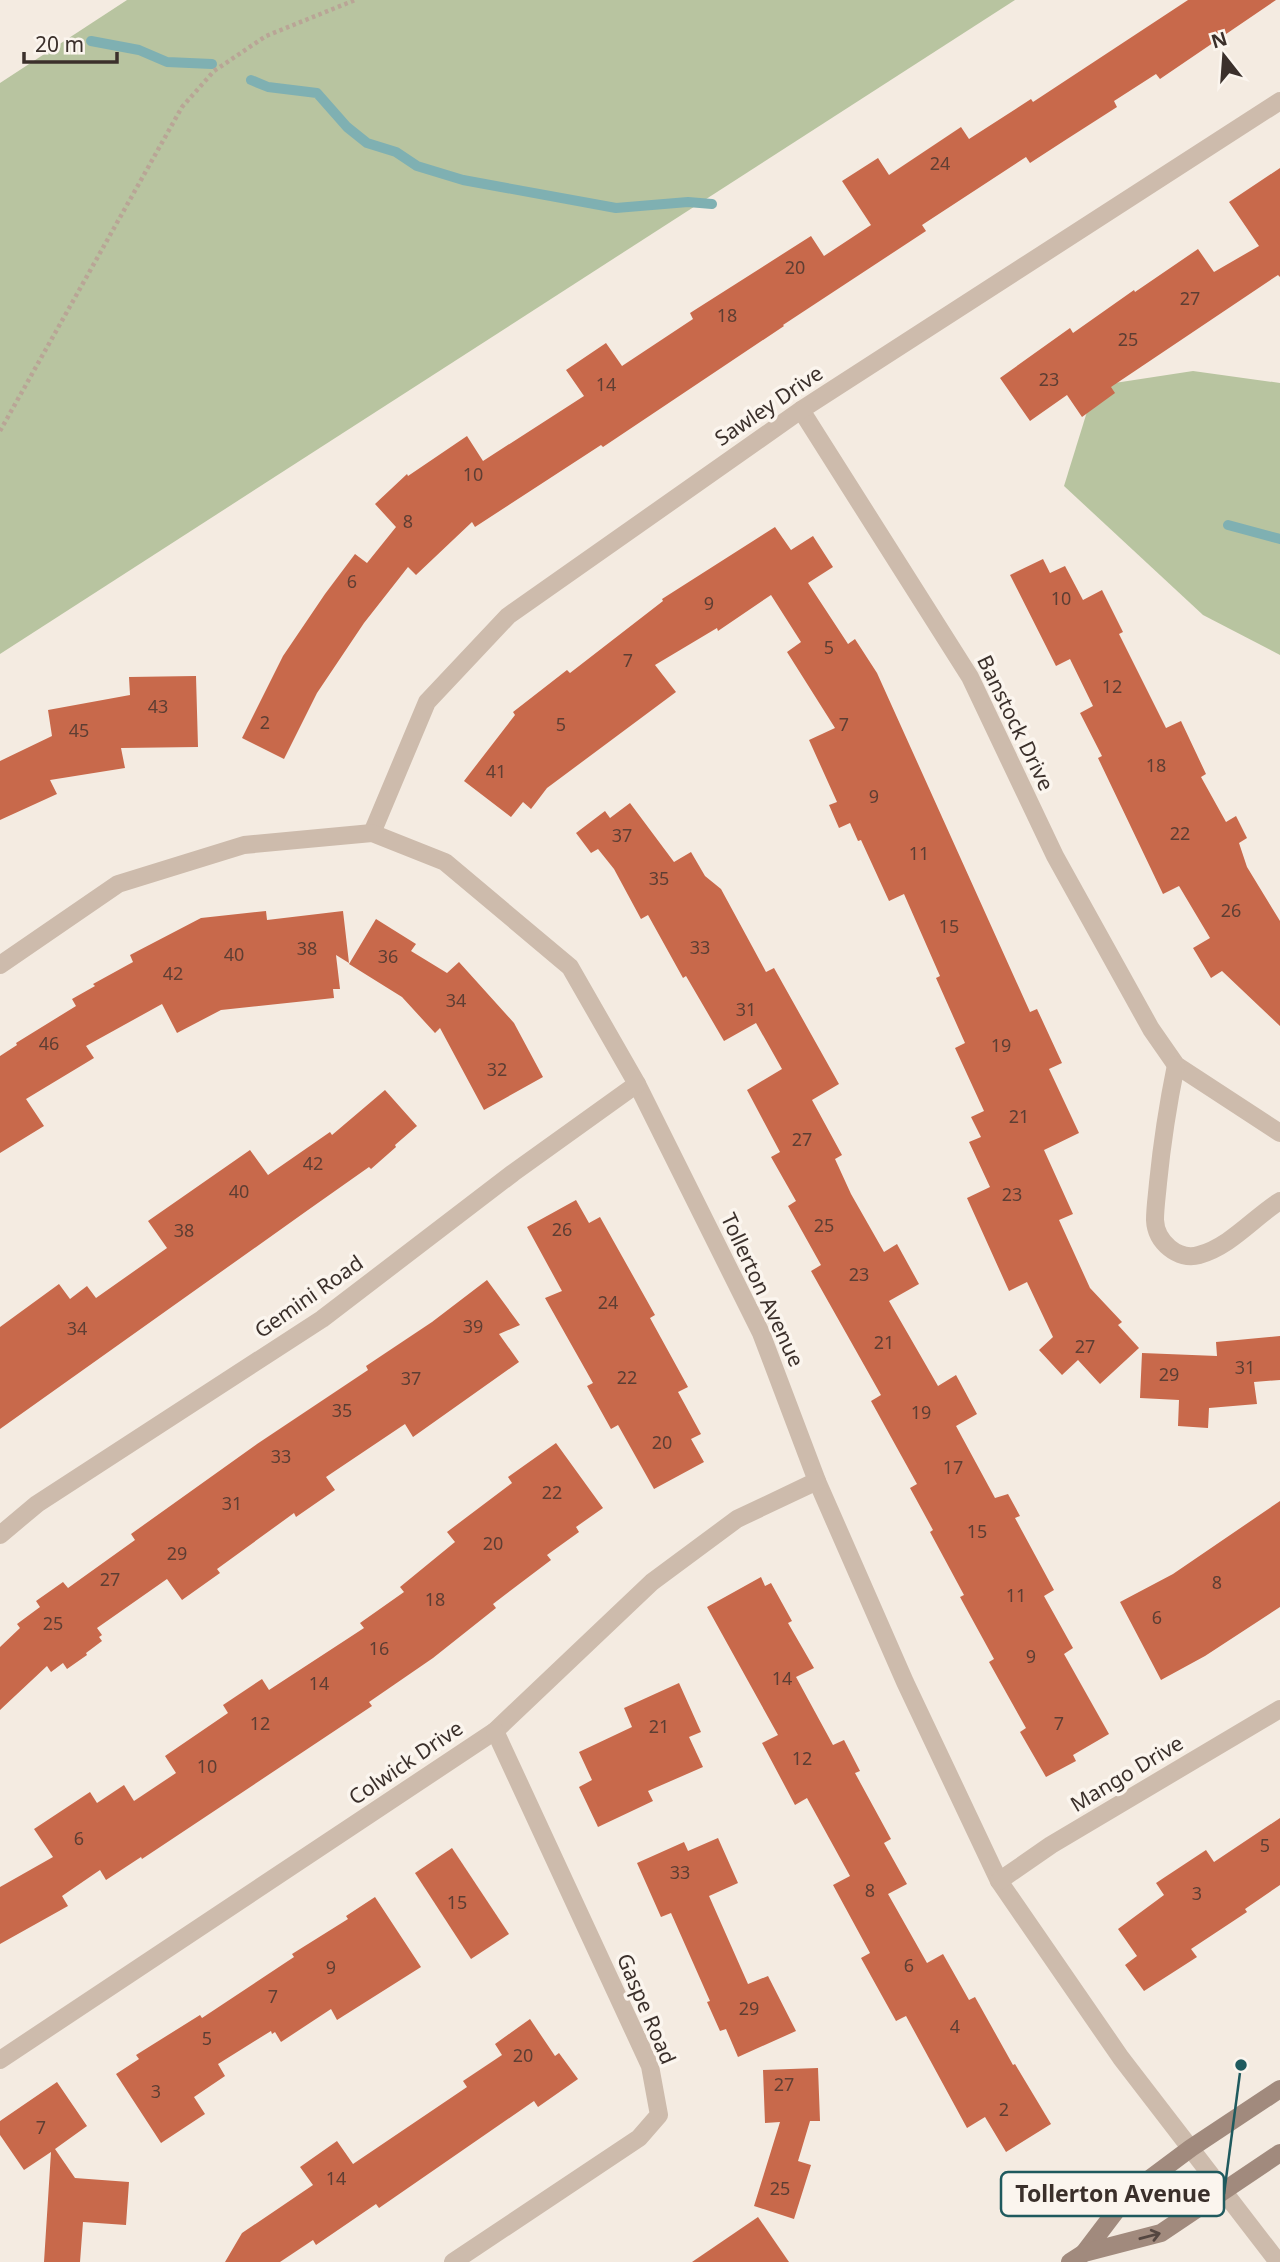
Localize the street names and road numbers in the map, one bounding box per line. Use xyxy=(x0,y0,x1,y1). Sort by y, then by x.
street label: Sawley Drive xyxy=(709,359,828,452)
street label: Banstock Drive xyxy=(971,650,1061,795)
street label: Tollerton Avenue xyxy=(715,1208,811,1371)
street label: Gemini Road xyxy=(249,1248,368,1344)
street label: Colwick Drive xyxy=(343,1714,468,1811)
street label: Mango Drive xyxy=(1065,1728,1188,1818)
street label: Gaspe Road xyxy=(611,1949,683,2068)

